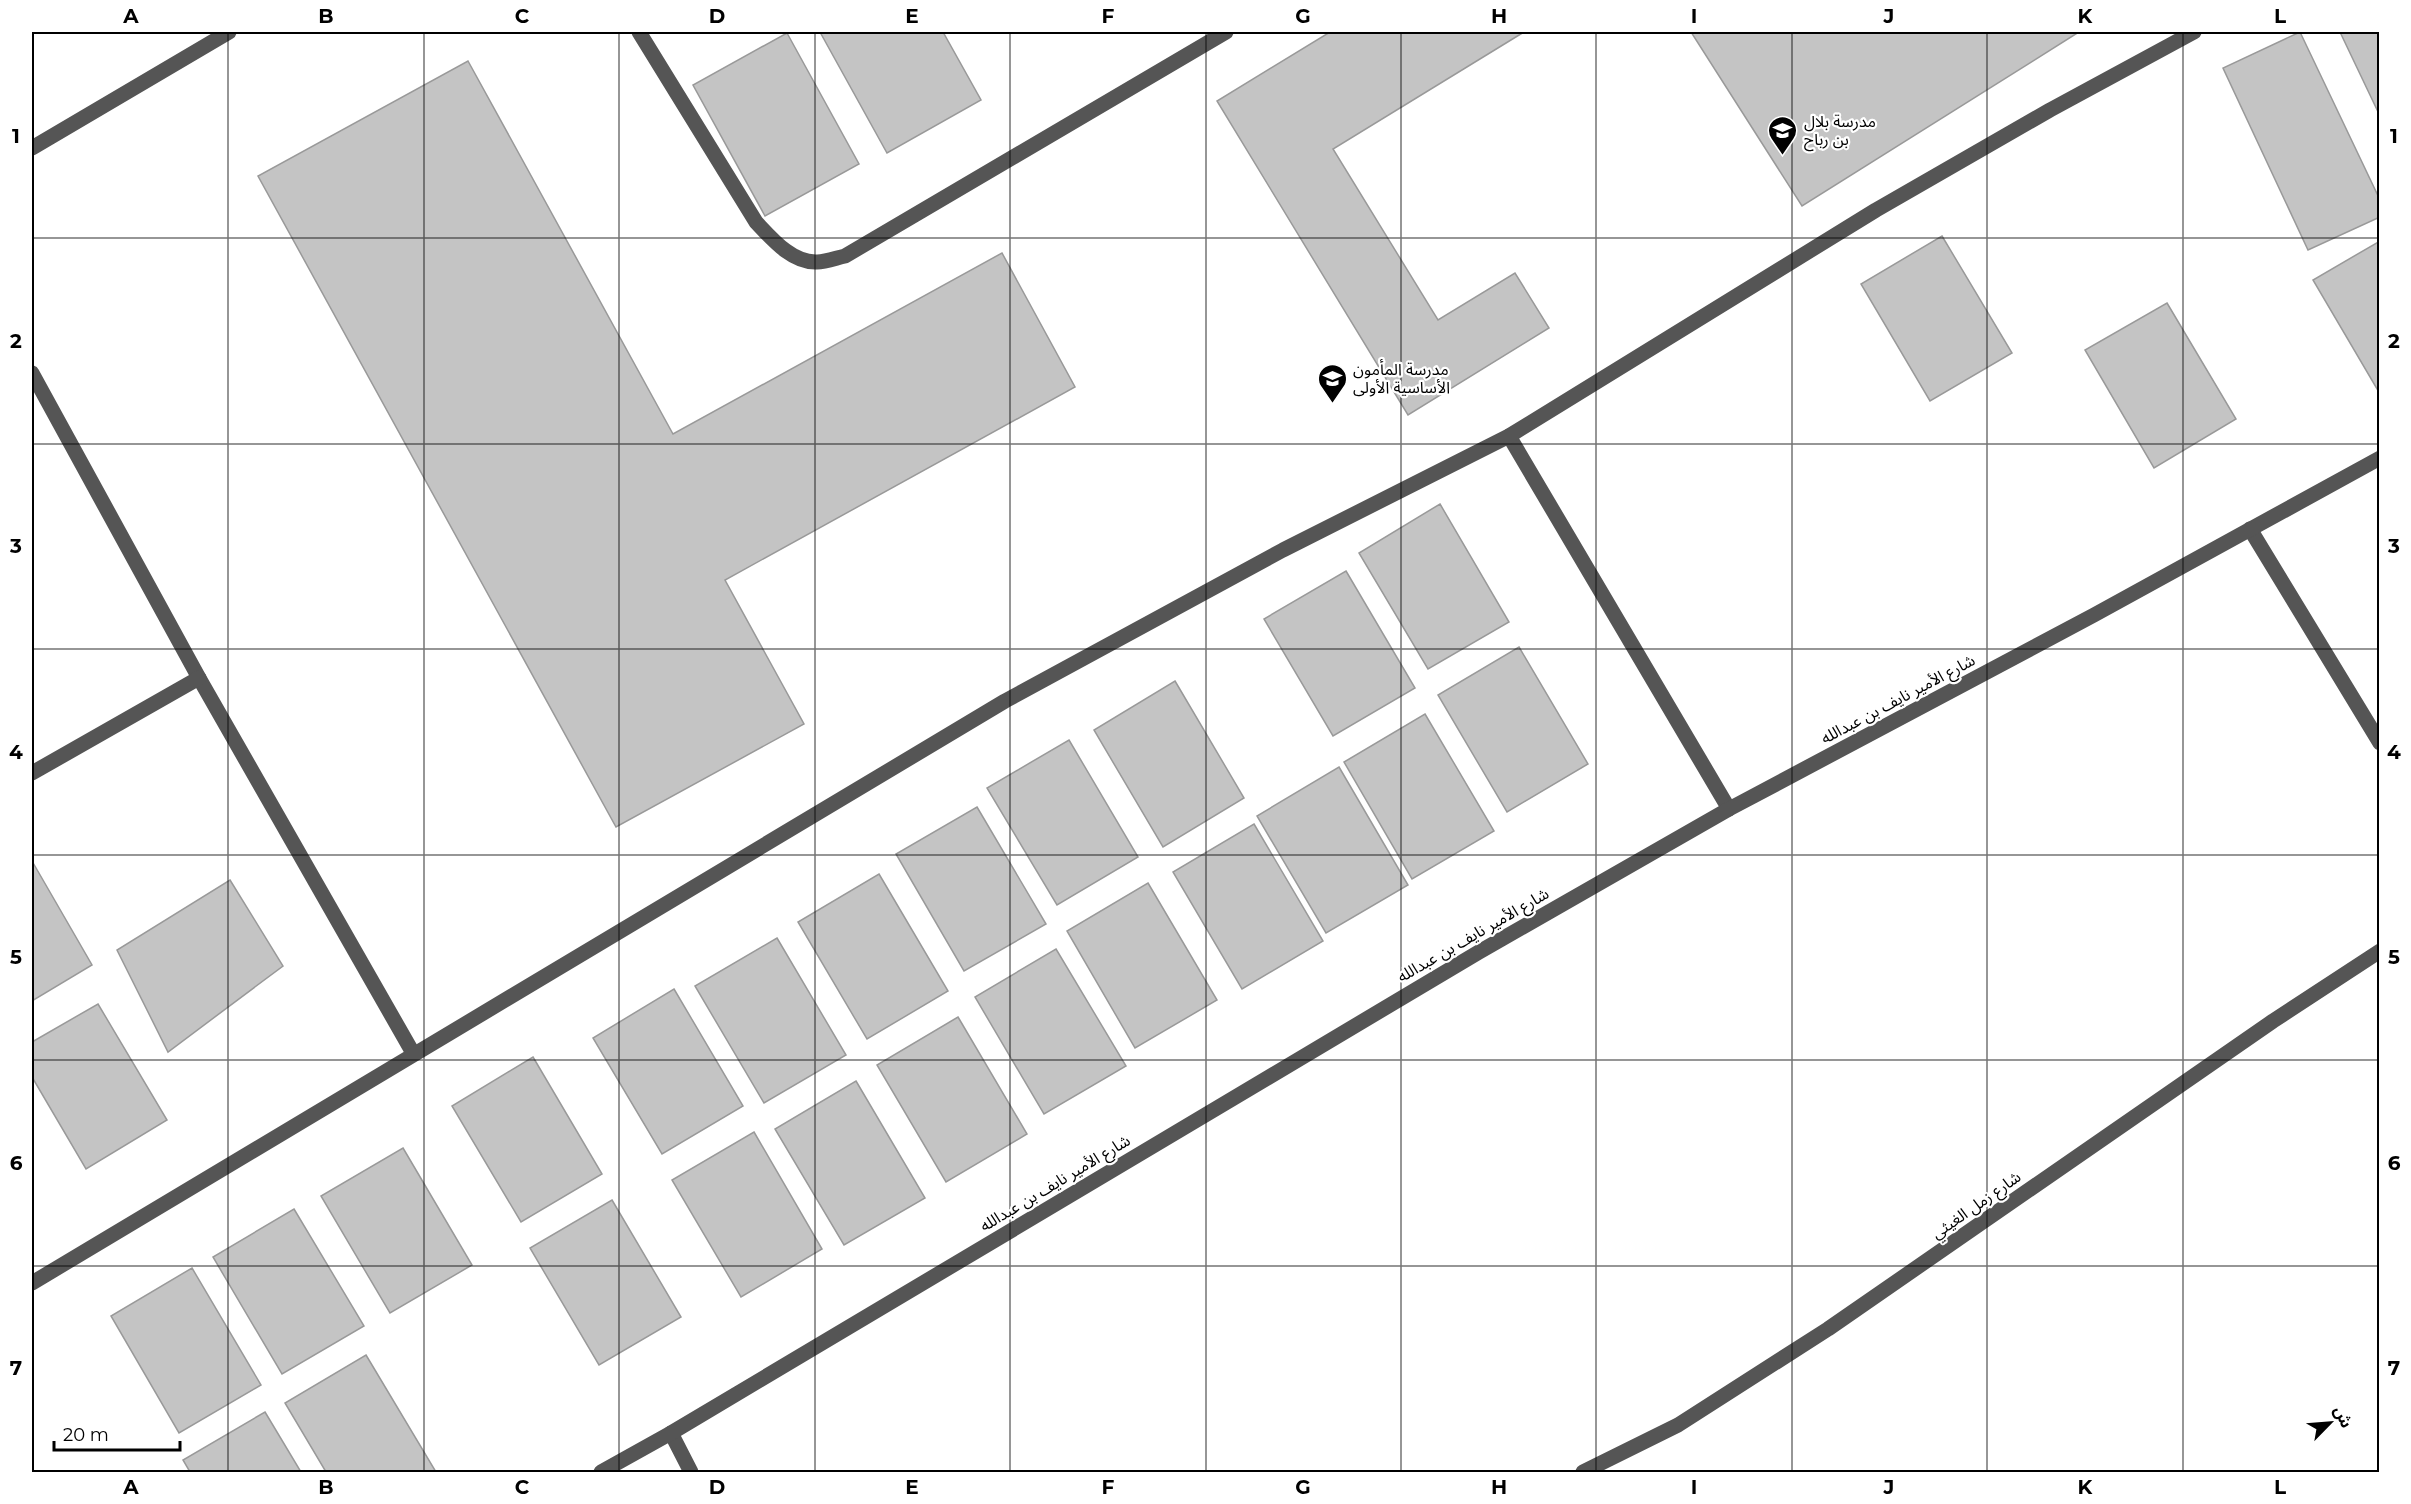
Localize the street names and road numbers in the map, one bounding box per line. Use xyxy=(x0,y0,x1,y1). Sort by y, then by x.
street label: شارع الأمير نايف بن عبدالله xyxy=(1818,650,1980,750)
street label: شارع الأمير نايف بن عبدالله xyxy=(1394,884,1554,989)
street label: شارع الأمير نايف بن عبدالله xyxy=(977,1131,1135,1238)
street label: شارع زمل الغيثي xyxy=(1928,1167,2026,1245)

